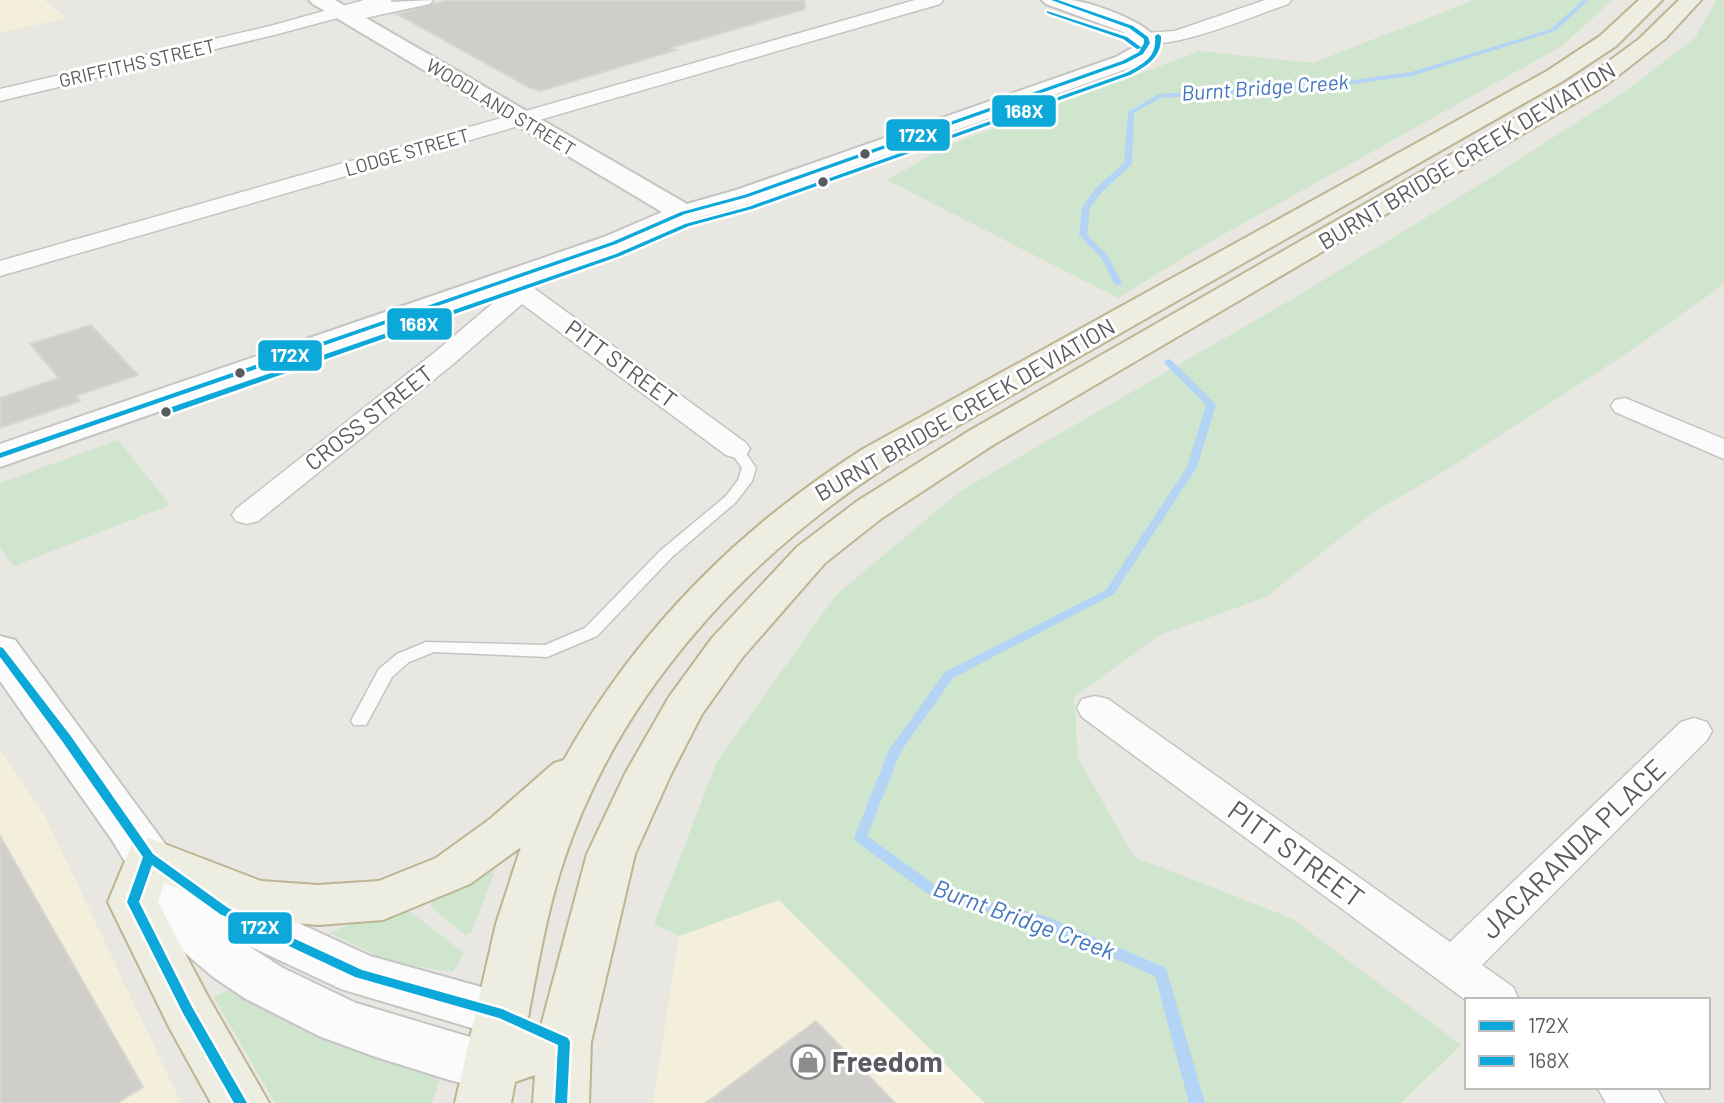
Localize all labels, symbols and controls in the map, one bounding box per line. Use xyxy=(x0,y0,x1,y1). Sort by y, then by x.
street label: GRIFFITHS STREET xyxy=(56,33,217,92)
street label: WOODLAND STREET xyxy=(423,53,580,160)
street label: BURNT BRIDGE CREEK DEVIATION xyxy=(1313,55,1620,255)
water label: Burnt Bridge Creek xyxy=(1181,68,1350,105)
line badge: 168X xyxy=(991,94,1057,128)
text: 168X xyxy=(1004,99,1044,122)
line badge: 172X xyxy=(885,118,951,152)
street label: LODGE STREET xyxy=(342,123,472,180)
text: 172X xyxy=(899,123,937,146)
unlabelled marker xyxy=(858,147,872,161)
unlabelled marker xyxy=(816,175,830,189)
line badge: 168X xyxy=(386,307,453,341)
text: 168X xyxy=(399,312,439,335)
street label: BURNT BRIDGE CREEK DEVIATION xyxy=(810,312,1119,507)
street label: PITT STREET xyxy=(560,313,683,413)
line badge: 172X xyxy=(257,339,323,372)
text: 172X xyxy=(271,343,309,366)
street label: CROSS STREET xyxy=(299,359,438,476)
unlabelled marker xyxy=(233,366,247,380)
unlabelled marker xyxy=(159,405,173,419)
street label: JACARANDA PLACE xyxy=(1473,751,1672,945)
street label: PITT STREET xyxy=(1222,792,1371,914)
water label: Burnt Bridge Creek xyxy=(930,872,1120,965)
line badge: 172X xyxy=(227,911,293,945)
text: 172X xyxy=(241,915,279,938)
legend xyxy=(1465,998,1710,1089)
text: 172X xyxy=(1528,1012,1569,1037)
shop icon: Freedom xyxy=(789,1043,827,1081)
place label: Freedom xyxy=(832,1044,943,1078)
text: 168X xyxy=(1528,1047,1569,1072)

